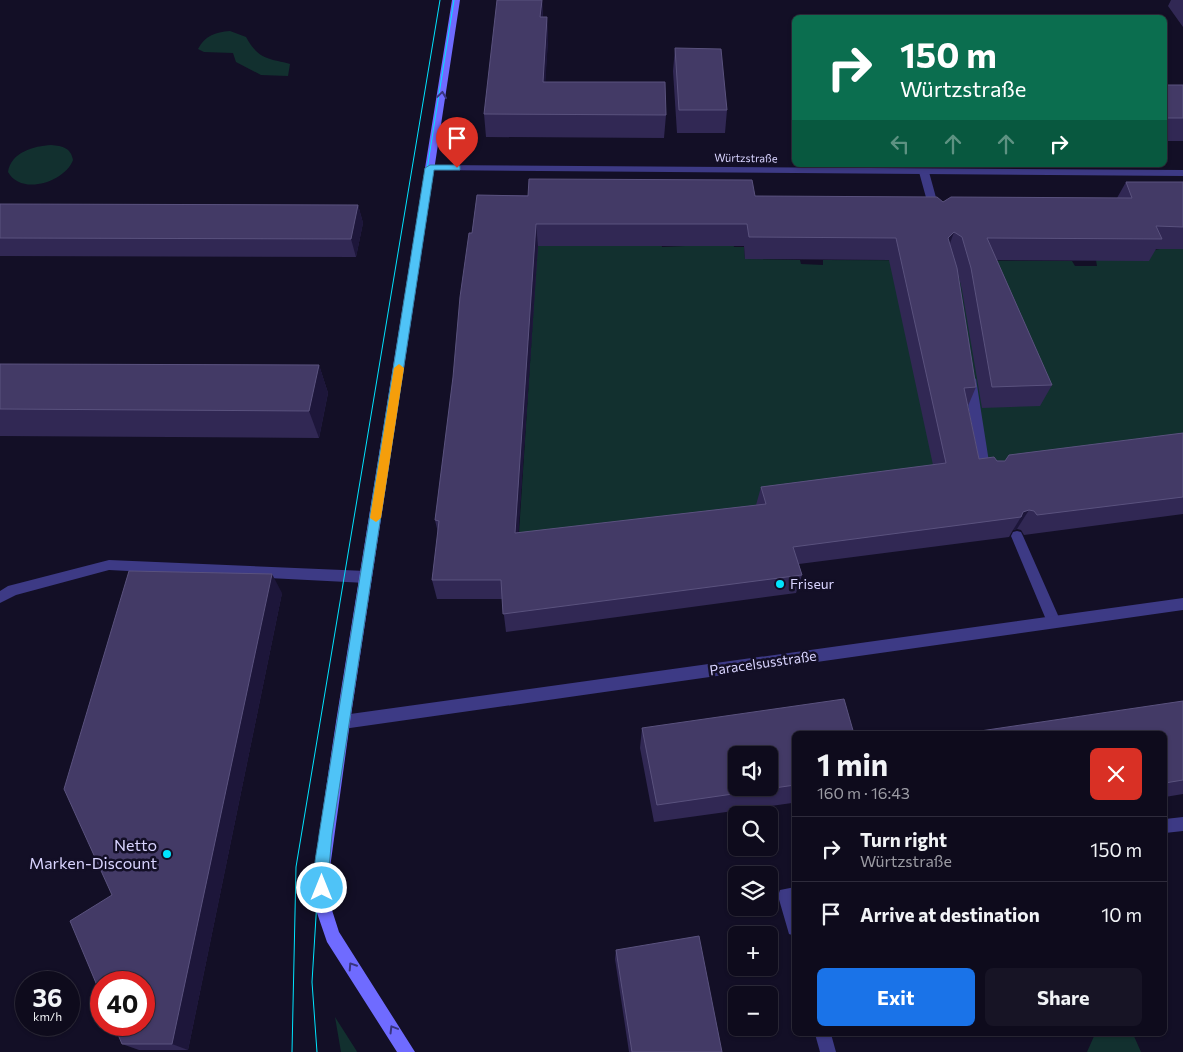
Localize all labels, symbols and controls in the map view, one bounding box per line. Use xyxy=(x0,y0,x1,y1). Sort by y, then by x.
text: 150 m xyxy=(900,32,997,75)
icon: right xyxy=(817,35,882,100)
text: Würtzstraße xyxy=(900,75,1026,102)
one-way arrow xyxy=(436,91,446,99)
pin xyxy=(436,117,478,168)
icon: arrive xyxy=(443,124,471,152)
icon: left xyxy=(886,130,914,158)
icon: ahead xyxy=(939,130,967,158)
icon: ahead xyxy=(992,130,1020,158)
icon: right xyxy=(1045,130,1073,158)
street label: Würtzstraße xyxy=(714,150,778,165)
place label: Friseur xyxy=(790,575,835,592)
marker: Friseur xyxy=(774,578,786,590)
street label: Paracelsusstraße xyxy=(708,647,818,678)
text: 1 min xyxy=(817,745,888,782)
map controls xyxy=(728,746,778,1036)
button: sound xyxy=(728,746,778,796)
button: close xyxy=(1090,748,1142,800)
text: 160 m · 16:43 xyxy=(817,783,910,802)
button: search xyxy=(728,806,778,856)
text: Turn right xyxy=(860,828,947,851)
place label: Netto Marken-Discount xyxy=(29,835,157,872)
icon: right xyxy=(817,835,845,863)
text: 150 m xyxy=(1090,838,1142,861)
marker: Netto Marken-Discount xyxy=(161,848,173,860)
text: Würtzstraße xyxy=(860,851,952,870)
position arrow xyxy=(295,861,347,913)
button: layers xyxy=(728,866,778,916)
icon: arrive xyxy=(817,900,845,928)
text: Arrive at destination xyxy=(860,903,1040,926)
text: 10 m xyxy=(1101,903,1142,926)
button: + xyxy=(728,926,778,976)
one-way arrow xyxy=(349,963,358,972)
button: Exit xyxy=(817,968,975,1026)
button: Share xyxy=(985,968,1142,1026)
speed limit sign: 40 xyxy=(90,971,155,1036)
text: 36 xyxy=(33,982,63,1012)
button: − xyxy=(728,986,778,1036)
text: km/h xyxy=(33,1009,62,1023)
one-way arrow xyxy=(390,1026,400,1035)

